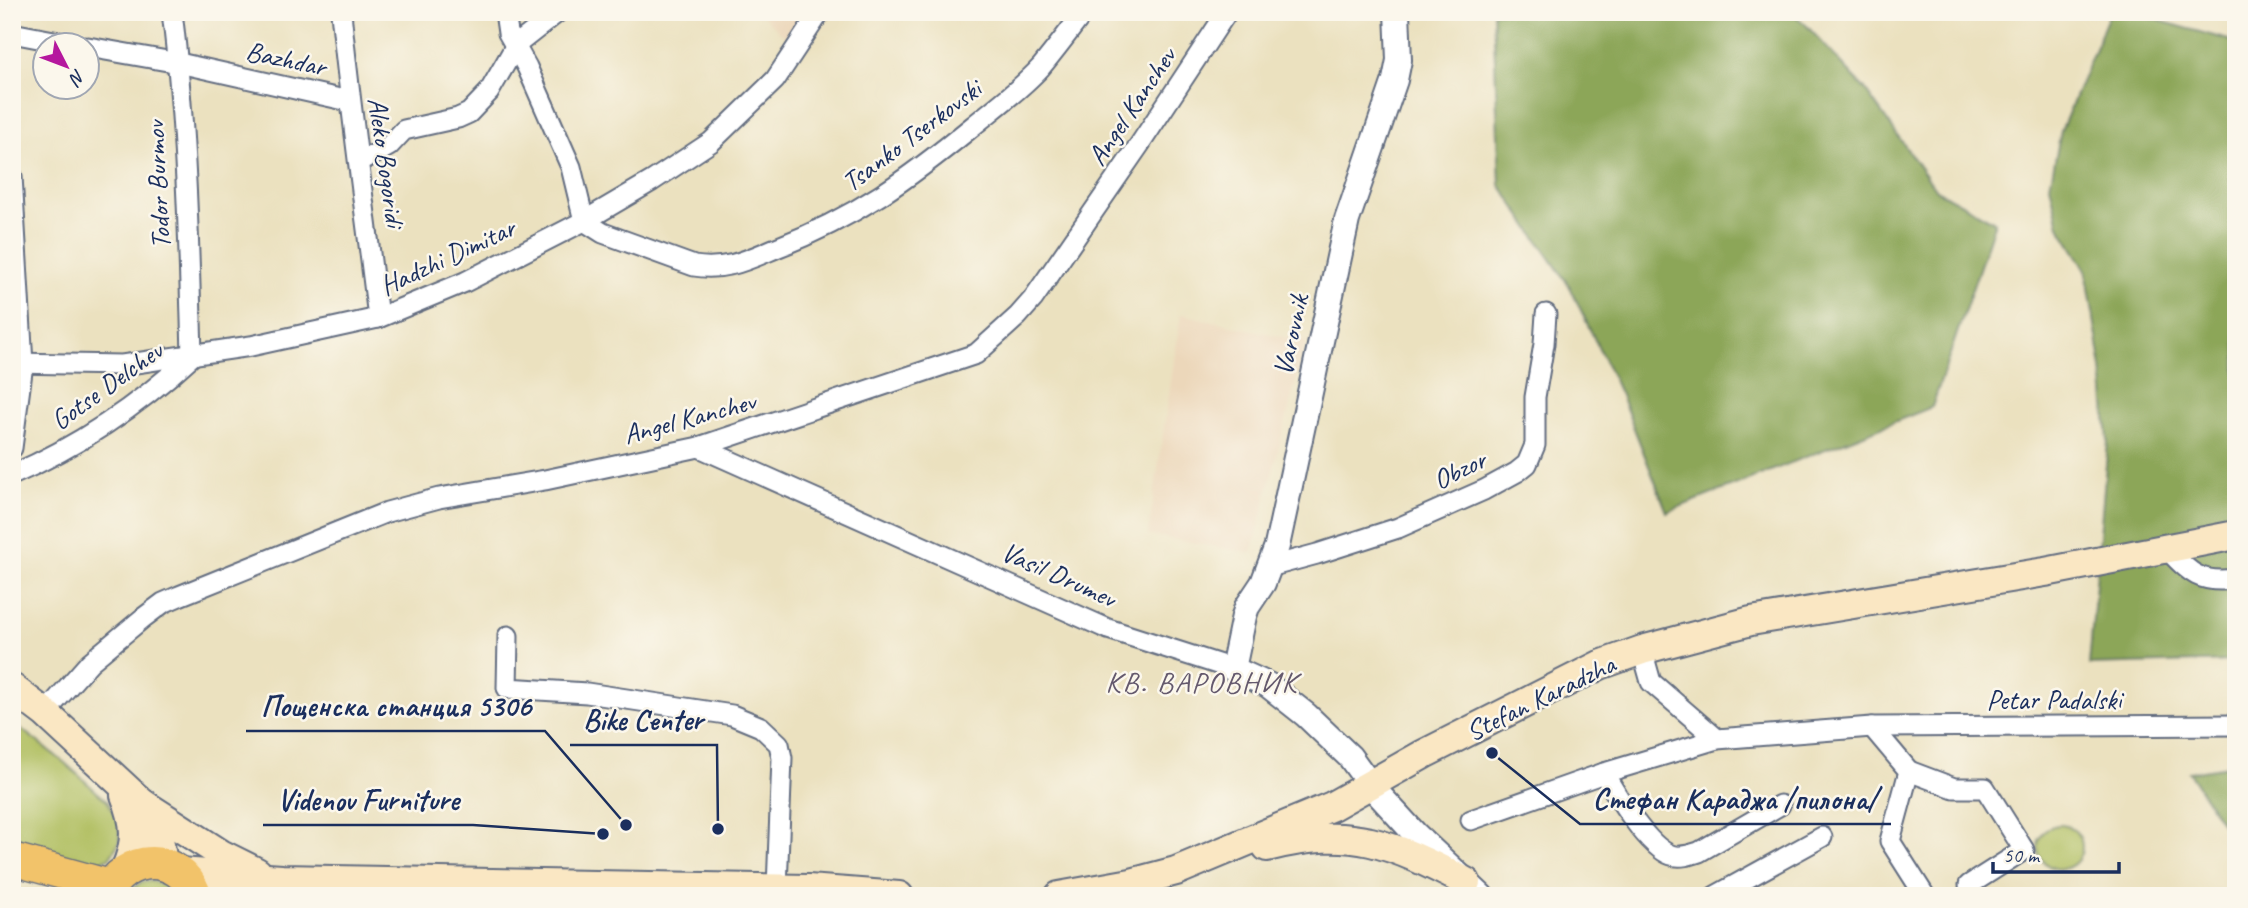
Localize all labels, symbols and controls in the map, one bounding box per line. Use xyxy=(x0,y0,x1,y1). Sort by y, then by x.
north arrow xyxy=(32,32,102,102)
street label: Bazhdar xyxy=(243,33,332,85)
street label: Angel Kanchev xyxy=(1079,38,1185,172)
text: N xyxy=(63,64,91,92)
street label: Tsanko Tserkovski xyxy=(835,69,991,199)
street label: Aleko Bogoridi xyxy=(360,95,413,233)
street label: Todor Burmov xyxy=(137,117,178,250)
street label: Hadzhi Dimitar xyxy=(374,209,522,303)
street label: Varovnik xyxy=(1265,289,1317,379)
street label: Gotse Delchev xyxy=(44,332,171,438)
street label: Angel Kanchev xyxy=(620,382,761,452)
street label: Obzor xyxy=(1427,441,1493,497)
street label: Vasil Drumev xyxy=(996,534,1124,616)
street label: Stefan Karadzha xyxy=(1460,645,1622,749)
district label: КВ. ВАРОВНИК xyxy=(1106,663,1302,701)
callout: Пощенска станция 5306 xyxy=(246,680,545,731)
street label: Petar Padalski xyxy=(1986,682,2125,717)
text: Пощенска станция 5306 xyxy=(261,687,533,725)
callout: Bike Center xyxy=(570,694,717,745)
text: Bike Center xyxy=(583,701,706,739)
callout: Стефан Караджа /пилона/ xyxy=(1580,773,1891,824)
callout: Videnov Furniture xyxy=(263,774,473,825)
text: Стефан Караджа /пилона/ xyxy=(1593,780,1883,818)
text: Videnov Furniture xyxy=(277,781,462,819)
scale bar xyxy=(1993,831,2118,875)
text: 50 m xyxy=(2003,842,2041,868)

